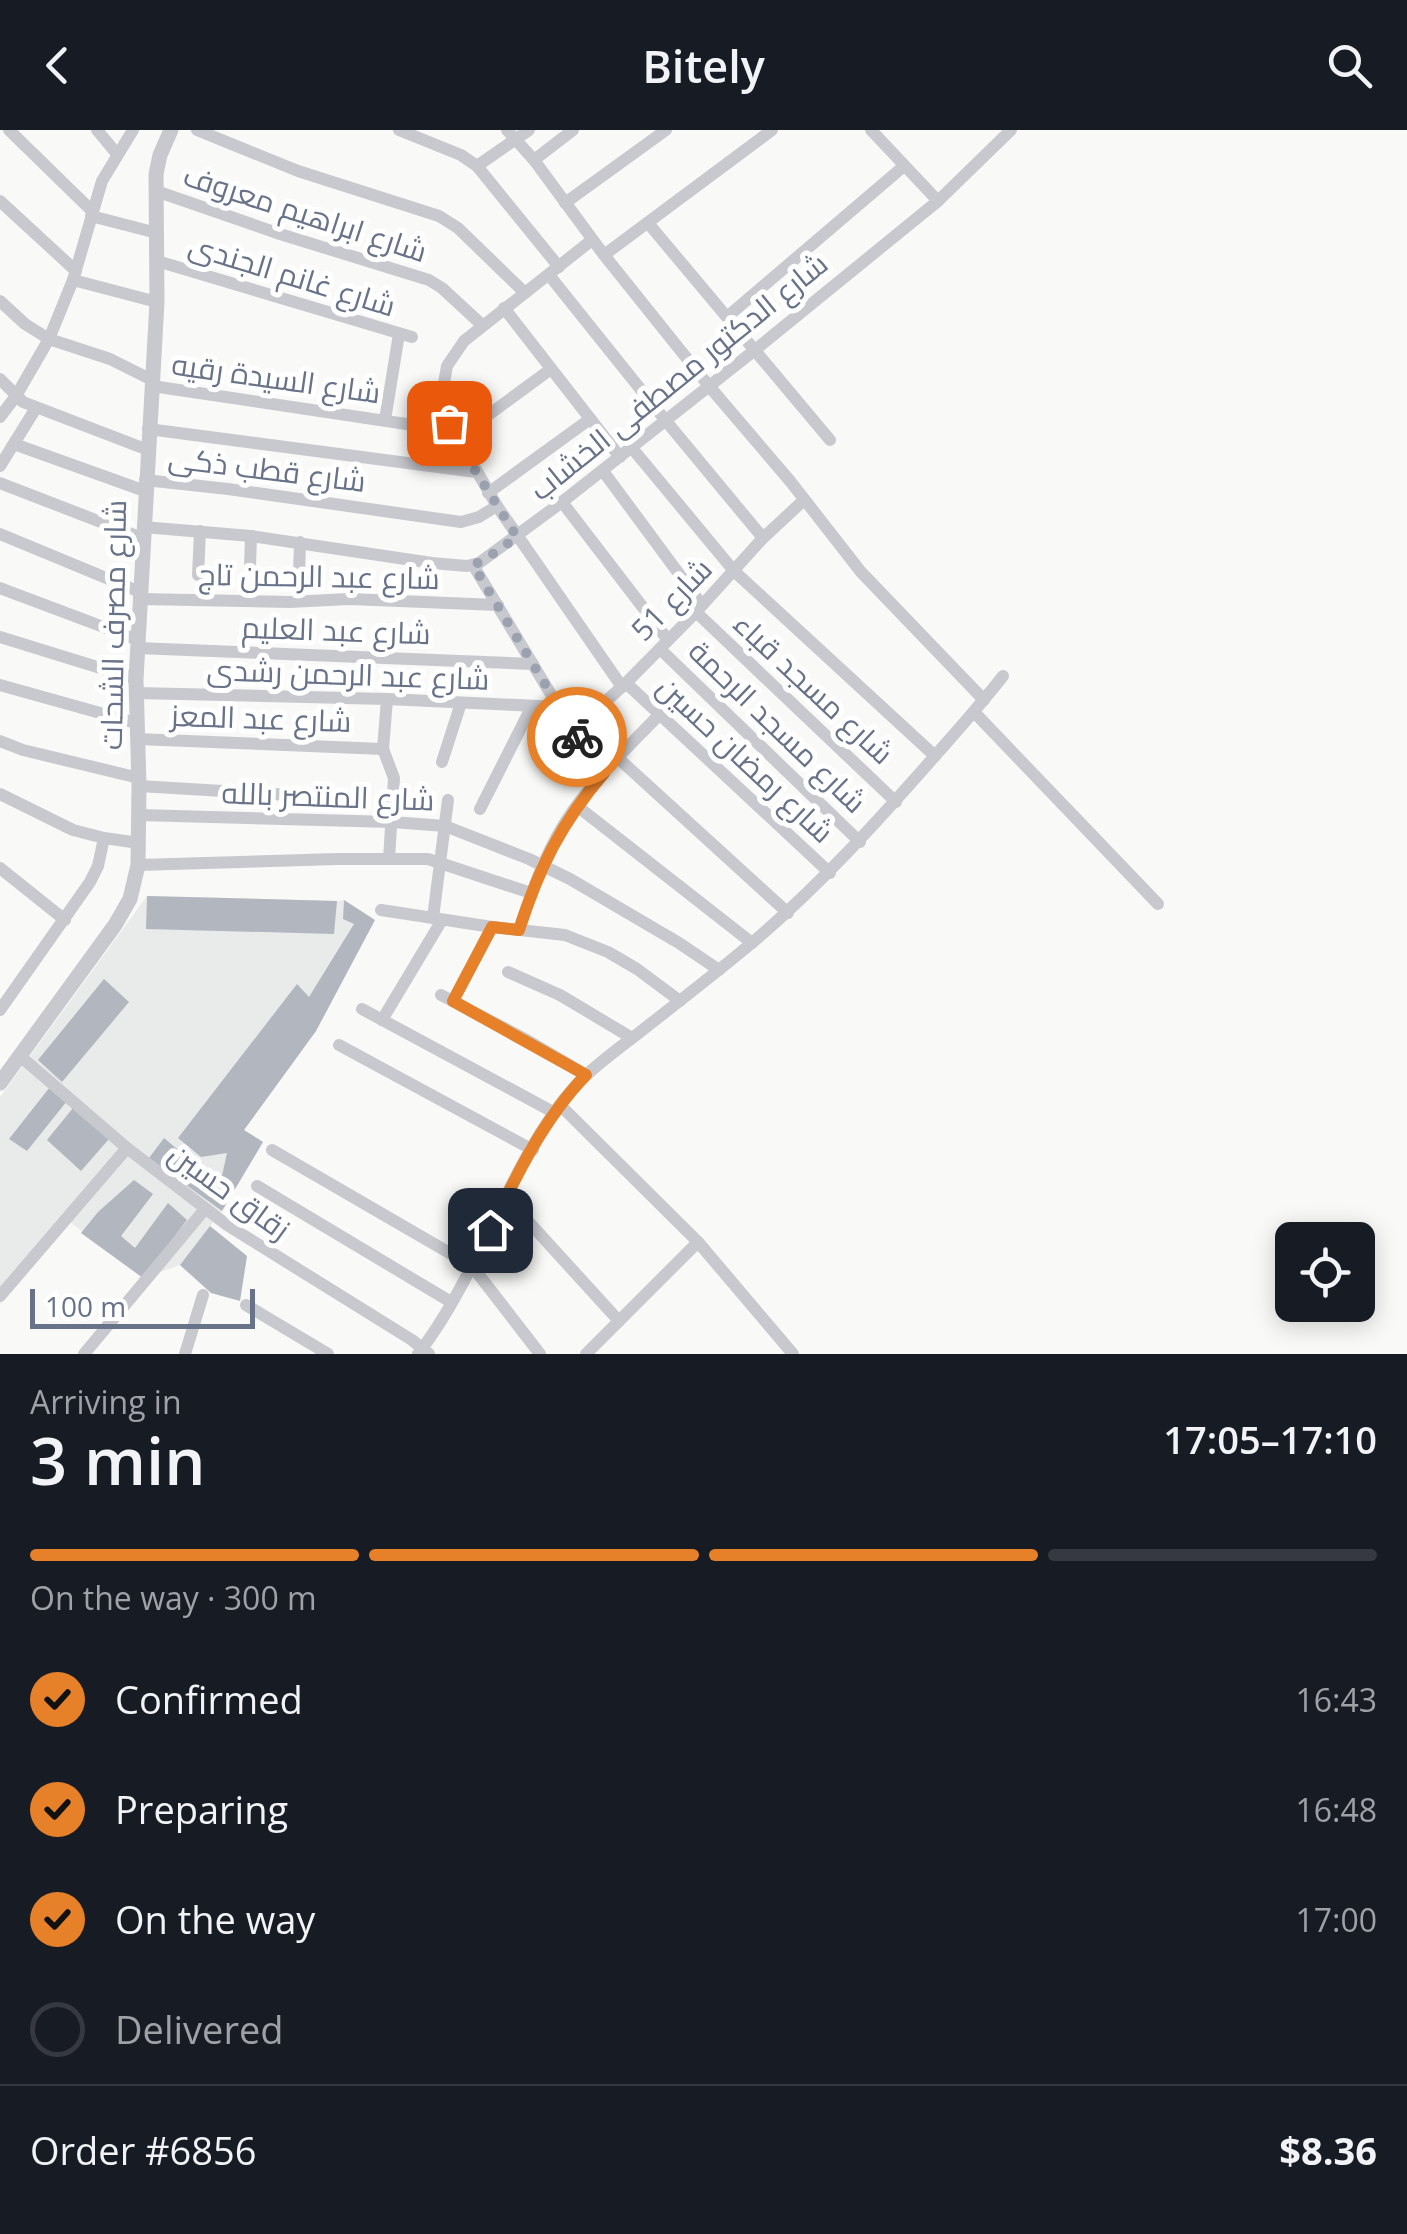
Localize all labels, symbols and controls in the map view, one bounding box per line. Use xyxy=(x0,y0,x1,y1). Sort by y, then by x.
text: Bitely xyxy=(642,35,765,96)
icon: back xyxy=(30,38,85,93)
icon: search xyxy=(1322,38,1377,93)
street label: شارع ابراهيم معروف xyxy=(178,154,433,272)
street label: شارع غانم الجندى xyxy=(184,224,401,326)
street label: شارع الدكتور مصطفى الخشاب xyxy=(520,243,836,510)
street label: شارع السيدة رقيه xyxy=(169,343,383,413)
pin xyxy=(407,381,492,466)
icon: bag xyxy=(422,396,477,451)
street label: شارع قطب ذكى xyxy=(166,436,368,502)
street label: شارع مصرف الشحات xyxy=(90,499,136,750)
street label: شارع 51 xyxy=(621,549,721,650)
street label: شارع عبد الرحمن تاج xyxy=(198,553,440,599)
street label: شارع مسجد قباء xyxy=(724,603,903,774)
street label: شارع عبد العليم xyxy=(241,606,431,654)
street label: شارع مسجد الرحمة xyxy=(679,630,876,822)
street label: شارع عبد الرحمن رشدى xyxy=(206,648,490,700)
street label: شارع رمضان حسين xyxy=(648,666,843,852)
courier xyxy=(527,687,627,787)
street label: شارع عبد المعز xyxy=(168,694,352,742)
icon: bike xyxy=(550,710,605,765)
street label: شارع المنتصر بالله xyxy=(221,771,435,821)
street label: زقاق حسين xyxy=(161,1133,299,1249)
pin xyxy=(448,1188,533,1273)
icon: home xyxy=(463,1203,518,1258)
map controls xyxy=(1275,1222,1375,1322)
button: locate xyxy=(1275,1222,1375,1322)
scale bar xyxy=(30,1284,255,1328)
text: 100 m xyxy=(45,1287,126,1325)
text: Arriving in xyxy=(30,1380,182,1423)
text: 17:05–17:10 xyxy=(1163,1413,1377,1465)
text: 3 min xyxy=(30,1416,205,1504)
text: On the way · 300 m xyxy=(30,1576,317,1619)
icon: check xyxy=(30,1672,85,1727)
text: Confirmed xyxy=(115,1673,303,1725)
text: 16:43 xyxy=(1295,1678,1377,1721)
icon: check xyxy=(30,1782,85,1837)
text: Preparing xyxy=(115,1783,288,1835)
text: 16:48 xyxy=(1295,1788,1377,1831)
icon: check xyxy=(30,1892,85,1947)
text: On the way xyxy=(115,1893,315,1945)
text: 17:00 xyxy=(1295,1898,1377,1941)
text: Delivered xyxy=(115,2003,284,2055)
text: Order #6856 xyxy=(30,2124,257,2176)
text: $8.36 xyxy=(1279,2124,1377,2176)

